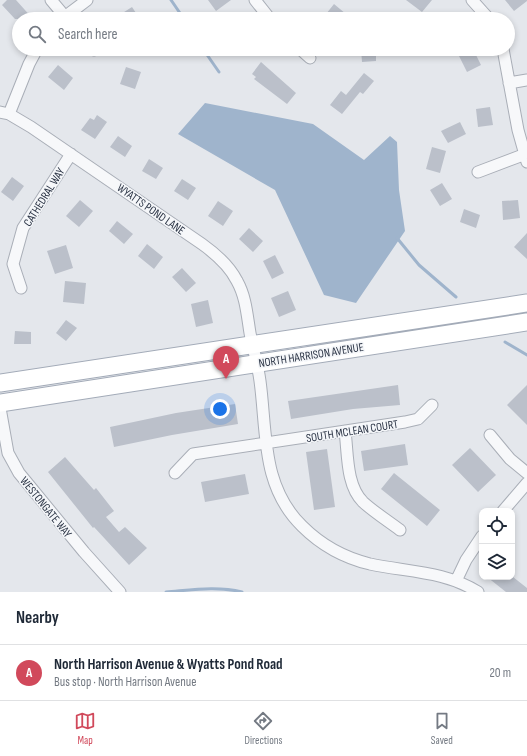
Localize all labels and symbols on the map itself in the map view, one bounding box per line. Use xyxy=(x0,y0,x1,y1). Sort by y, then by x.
street label: CATHEDRAL WAY xyxy=(20,165,68,229)
street label: WYATTS POND LANE xyxy=(114,180,188,238)
street label: NORTH HARRISON AVENUE xyxy=(257,340,365,371)
pin: A xyxy=(213,346,239,379)
your location xyxy=(210,399,230,419)
street label: SOUTH MCLEAN COURT xyxy=(305,417,399,446)
street label: WESTONGATE WAY xyxy=(16,474,75,541)

